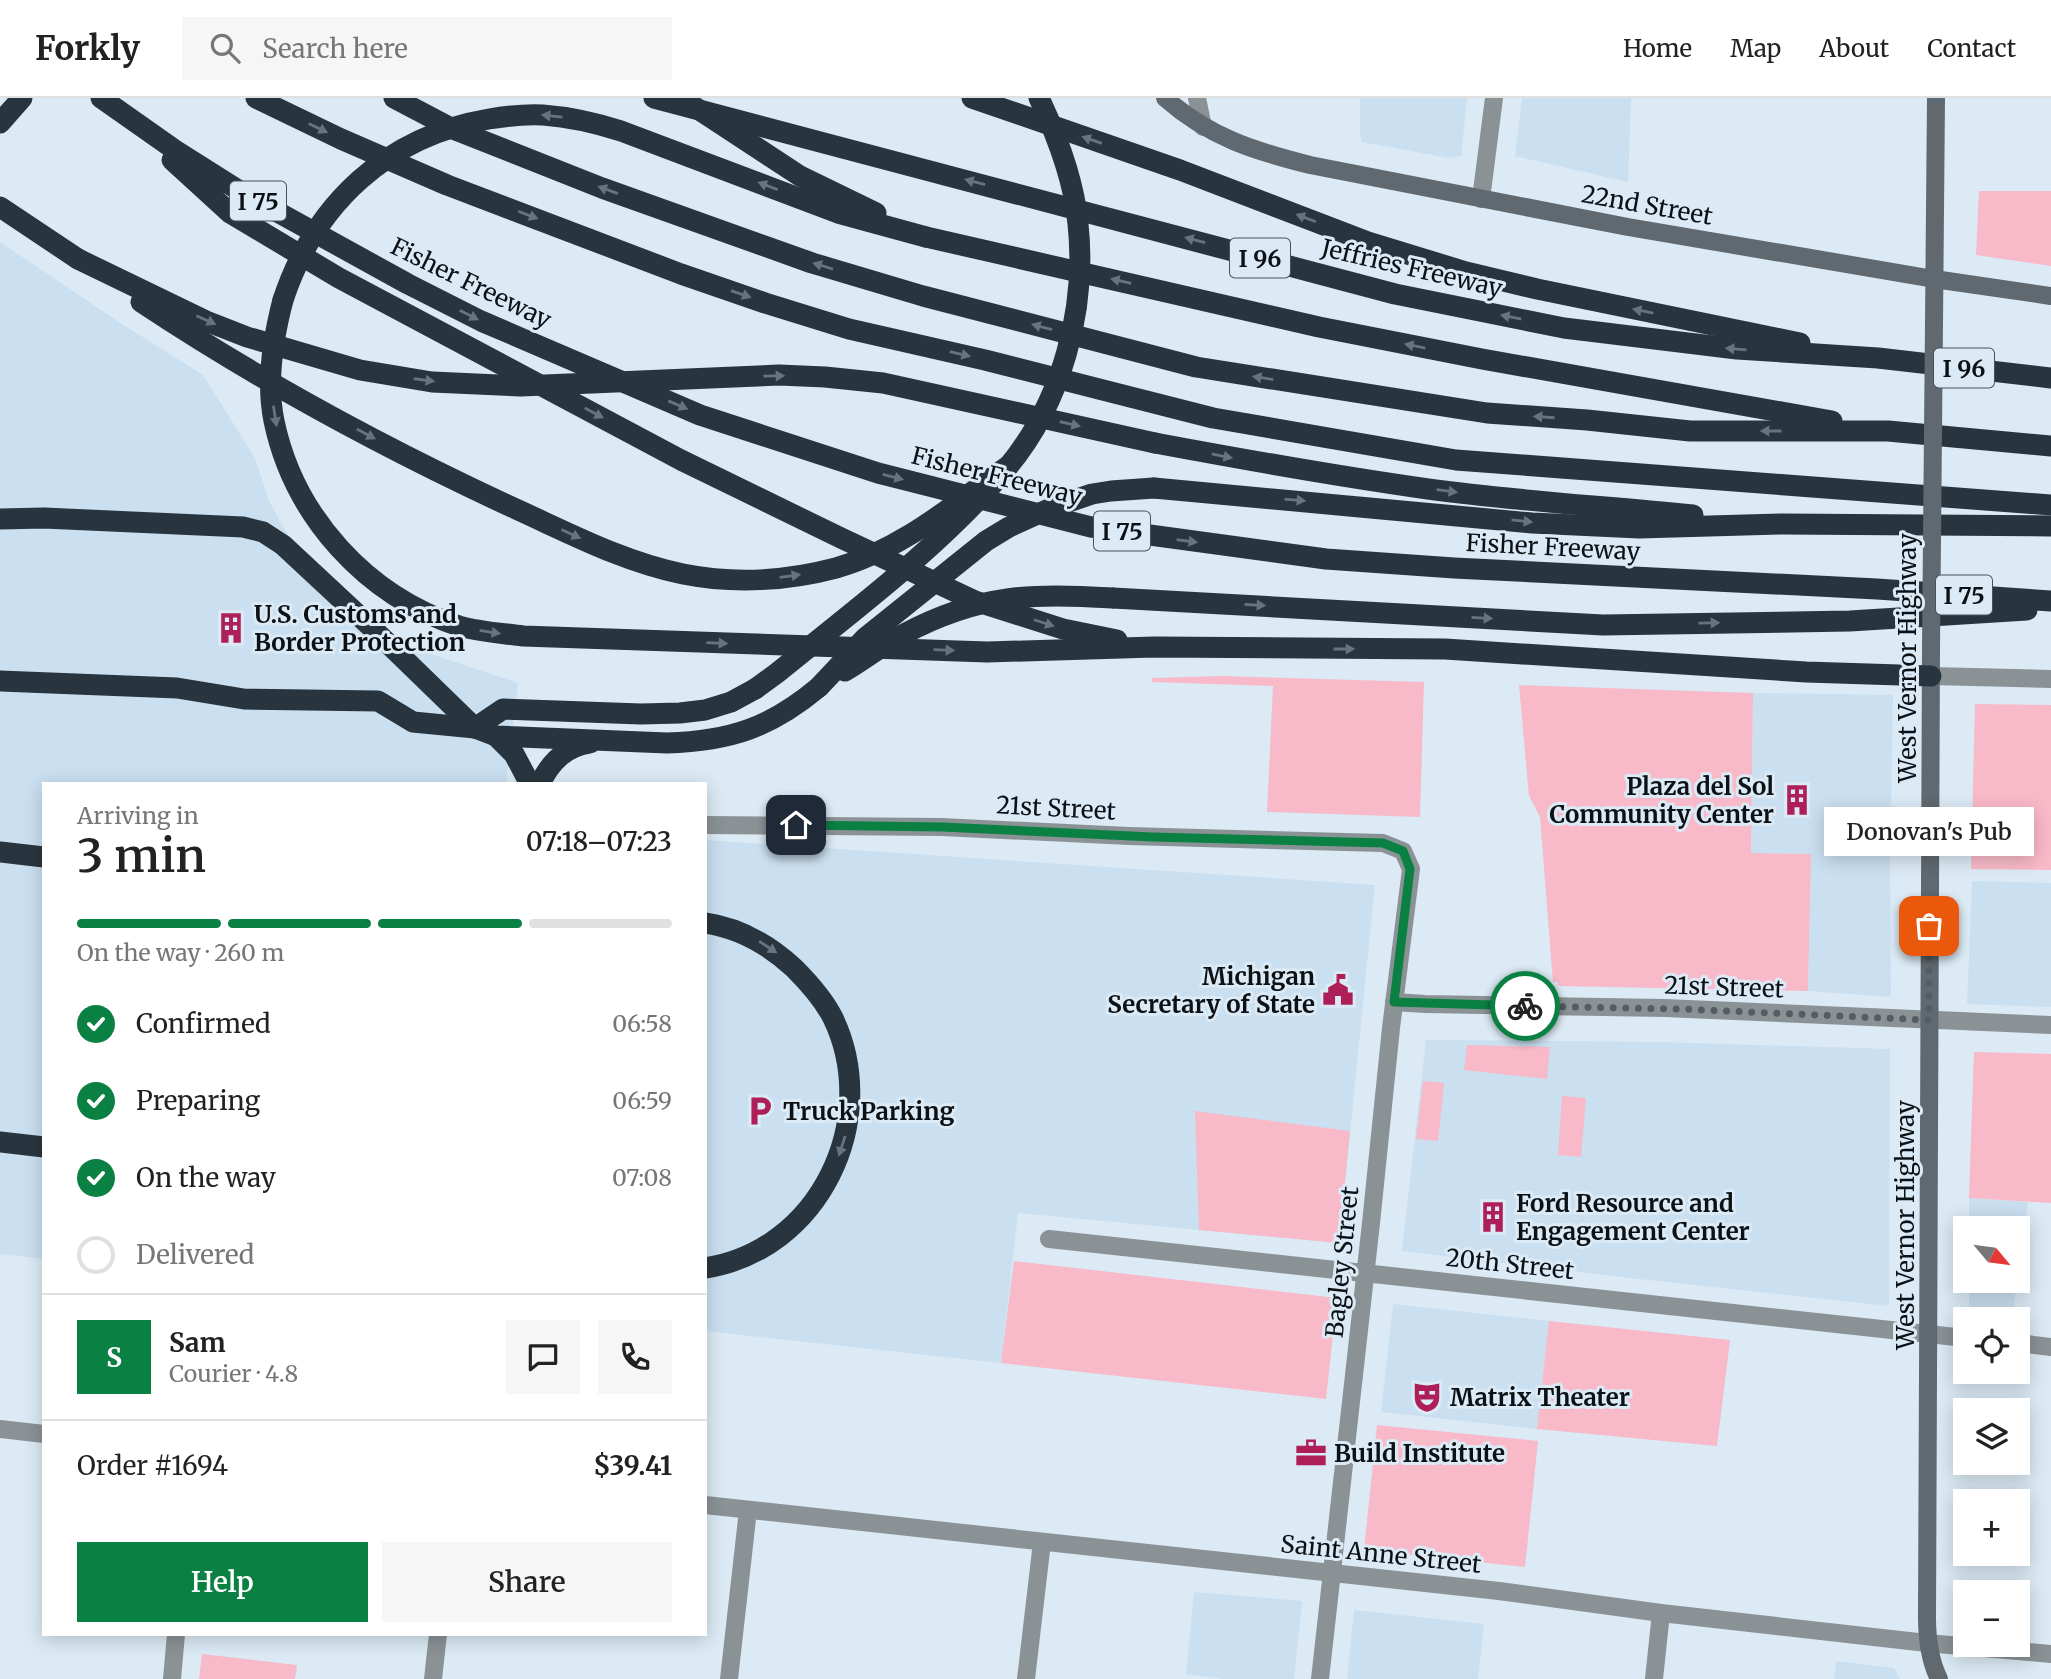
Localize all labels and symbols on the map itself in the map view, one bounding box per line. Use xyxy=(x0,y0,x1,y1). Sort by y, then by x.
one-way arrow xyxy=(541,110,563,121)
one-way arrow xyxy=(308,123,328,134)
one-way arrow xyxy=(1082,134,1103,145)
one-way arrow xyxy=(964,176,986,187)
street label: 22nd Street xyxy=(1579,178,1716,232)
one-way arrow xyxy=(757,180,778,191)
road number: I 75 xyxy=(230,181,286,220)
one-way arrow xyxy=(598,184,619,195)
one-way arrow xyxy=(517,210,538,221)
one-way arrow xyxy=(1295,213,1316,224)
street label: Fisher Freeway xyxy=(386,231,556,335)
street label: Jeffries Freeway xyxy=(1318,232,1506,304)
one-way arrow xyxy=(1184,234,1206,245)
road number: I 96 xyxy=(1230,238,1290,278)
one-way arrow xyxy=(812,260,833,270)
one-way arrow xyxy=(1110,275,1132,286)
one-way arrow xyxy=(731,289,752,300)
one-way arrow xyxy=(1632,305,1654,316)
one-way arrow xyxy=(459,309,479,320)
one-way arrow xyxy=(1500,312,1522,323)
one-way arrow xyxy=(196,314,216,326)
one-way arrow xyxy=(1031,321,1053,332)
one-way arrow xyxy=(1404,340,1426,351)
one-way arrow xyxy=(1725,343,1747,354)
road number: I 96 xyxy=(1934,348,1994,388)
one-way arrow xyxy=(949,349,971,360)
one-way arrow xyxy=(763,370,785,382)
one-way arrow xyxy=(1252,372,1274,383)
one-way arrow xyxy=(413,375,435,386)
one-way arrow xyxy=(667,400,688,411)
one-way arrow xyxy=(269,405,280,427)
one-way arrow xyxy=(585,407,605,419)
one-way arrow xyxy=(1532,411,1554,422)
one-way arrow xyxy=(1059,419,1081,430)
one-way arrow xyxy=(1759,425,1781,437)
one-way arrow xyxy=(356,429,376,440)
street label: Fisher Freeway xyxy=(908,440,1086,512)
one-way arrow xyxy=(1211,451,1233,462)
one-way arrow xyxy=(883,472,905,483)
one-way arrow xyxy=(1436,486,1458,497)
one-way arrow xyxy=(1284,495,1306,506)
road number: I 75 xyxy=(1094,512,1150,550)
one-way arrow xyxy=(1511,516,1533,527)
street label: Fisher Freeway xyxy=(1465,527,1641,567)
one-way arrow xyxy=(561,528,581,540)
street label: West Vernor Highway xyxy=(1892,533,1923,784)
one-way arrow xyxy=(1176,535,1198,546)
one-way arrow xyxy=(779,571,801,582)
road number: I 75 xyxy=(1936,575,1992,614)
place label: U.S. Customs and Border Protection xyxy=(254,599,465,658)
one-way arrow xyxy=(1244,600,1266,611)
building icon: U.S. Customs and Border Protection xyxy=(214,611,248,645)
one-way arrow xyxy=(1471,613,1493,624)
one-way arrow xyxy=(1698,617,1720,629)
one-way arrow xyxy=(1034,618,1055,629)
one-way arrow xyxy=(479,626,501,637)
one-way arrow xyxy=(706,637,728,648)
one-way arrow xyxy=(1334,643,1356,654)
one-way arrow xyxy=(933,645,955,656)
place label: Plaza del Sol Community Center xyxy=(1550,771,1774,830)
building icon: Plaza del Sol Community Center xyxy=(1780,783,1814,817)
street label: 21st Street xyxy=(995,789,1117,827)
pin xyxy=(766,795,826,855)
callout: Donovan's Pub xyxy=(1824,807,2034,856)
pin xyxy=(1899,896,1959,956)
one-way arrow xyxy=(759,941,778,954)
place label: Michigan Secretary of State xyxy=(1107,961,1315,1020)
street label: 21st Street xyxy=(1664,969,1785,1005)
courier xyxy=(1490,971,1560,1041)
public building icon: Michigan Secretary of State xyxy=(1321,973,1355,1007)
parking icon: Truck Parking xyxy=(743,1094,777,1128)
place label: Truck Parking xyxy=(783,1096,954,1127)
street label: West Vernor Highway xyxy=(1890,1100,1921,1351)
one-way arrow xyxy=(836,1136,847,1157)
street label: Bagley Street xyxy=(1319,1184,1365,1339)
place label: Ford Resource and Engagement Center xyxy=(1516,1188,1750,1247)
building icon: Ford Resource and Engagement Center xyxy=(1476,1200,1510,1234)
north arrow xyxy=(1953,1216,2030,1293)
street label: 20th Street xyxy=(1444,1242,1576,1286)
theatre icon: Matrix Theater xyxy=(1410,1380,1444,1414)
place label: Matrix Theater xyxy=(1450,1382,1630,1413)
office icon: Build Institute xyxy=(1294,1436,1328,1470)
place label: Build Institute xyxy=(1334,1438,1505,1469)
street label: Saint Anne Street xyxy=(1279,1528,1484,1580)

